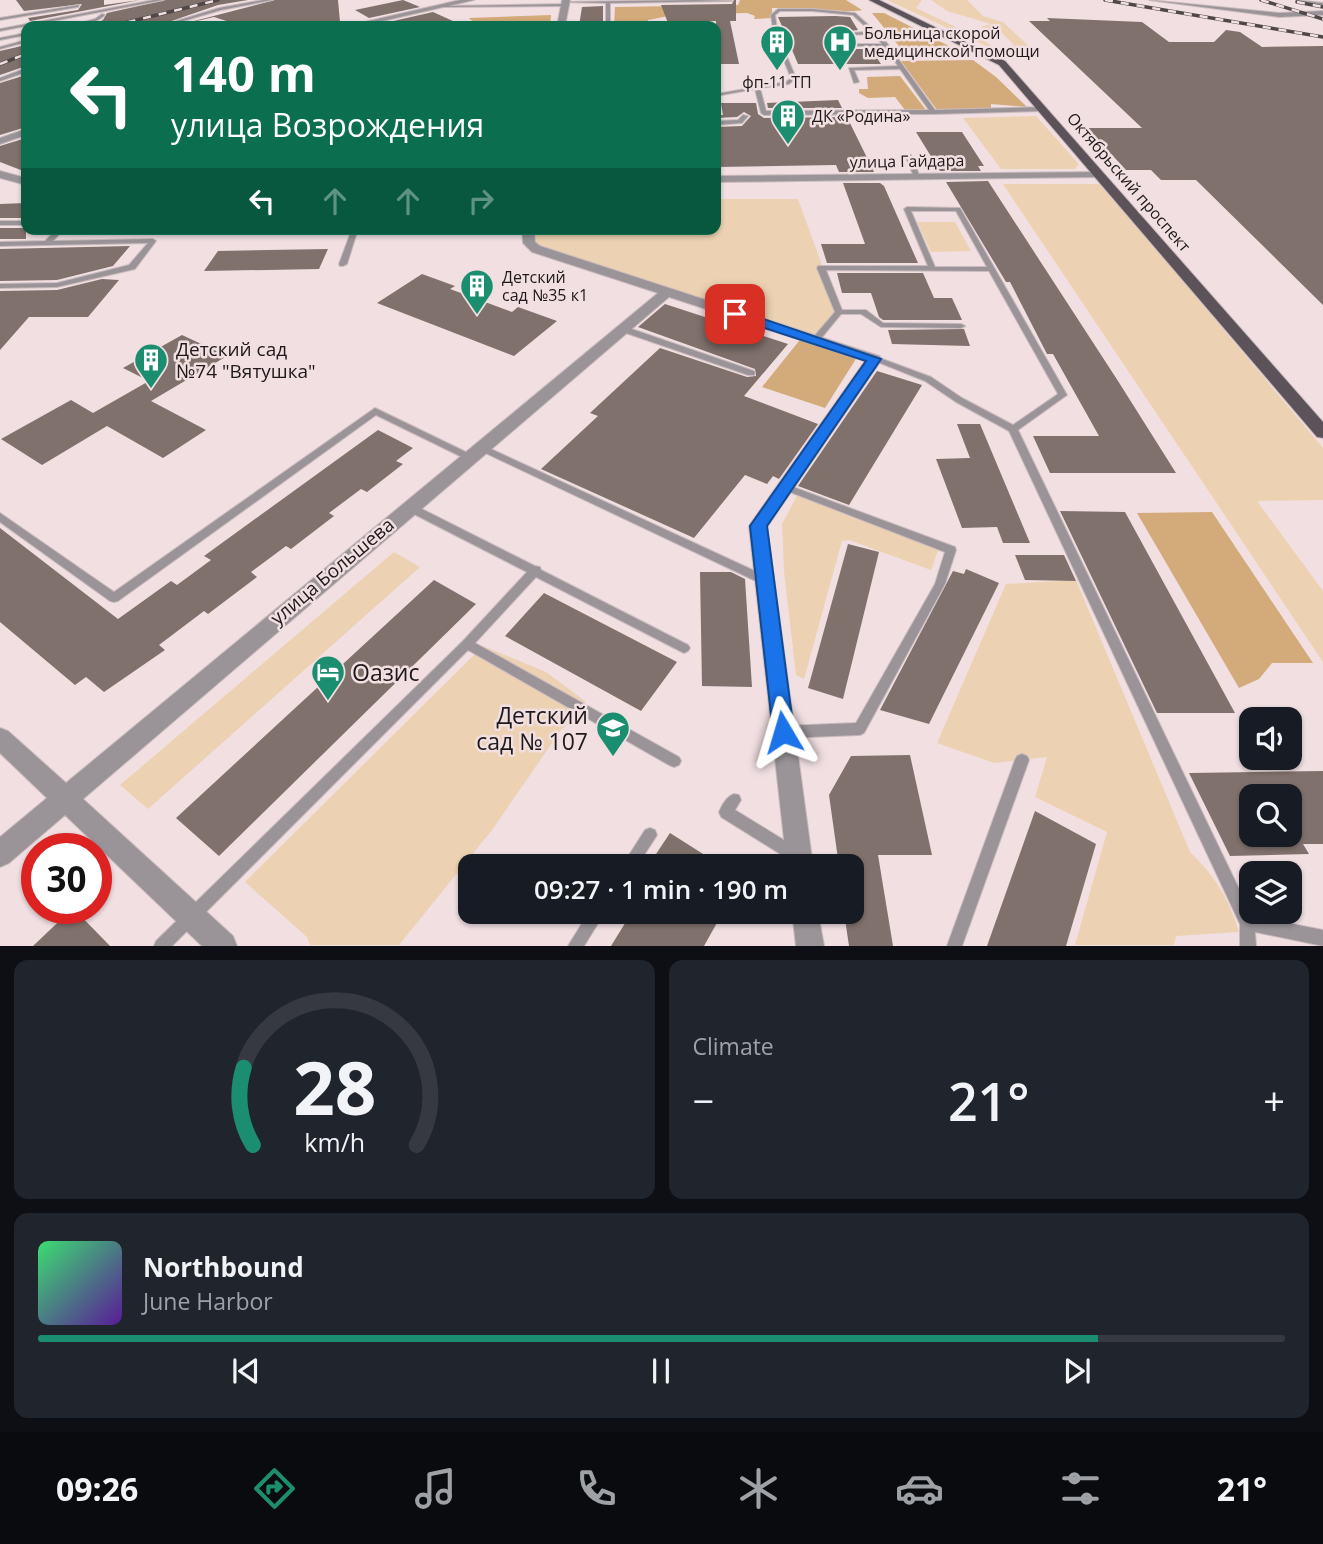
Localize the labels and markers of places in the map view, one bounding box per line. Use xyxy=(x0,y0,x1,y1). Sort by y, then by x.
place label: Больница скорой медицинской помощи xyxy=(864,22,1040,62)
building icon: фп-11 ТП xyxy=(758,23,796,72)
hospital icon: Больница скорой медицинской помощи xyxy=(821,23,859,72)
place label: фп-11 ТП xyxy=(742,71,812,93)
building icon: ДК «Родина» xyxy=(769,97,807,146)
place label: ДК «Родина» xyxy=(812,105,910,127)
place label: Детский сад №35 к1 xyxy=(502,266,588,306)
building icon: Детский сад №35 к1 xyxy=(458,267,496,316)
pin xyxy=(705,284,765,344)
place label: Детский сад №74 "Вятушка" xyxy=(176,336,316,384)
building icon: Детский сад №74 "Вятушка" xyxy=(132,341,170,390)
hotel icon: Оазис xyxy=(309,653,347,702)
place label: Оазис xyxy=(352,656,419,688)
place label: Детский сад № 107 xyxy=(476,699,588,757)
school or university icon: Детский сад № 107 xyxy=(594,709,632,758)

